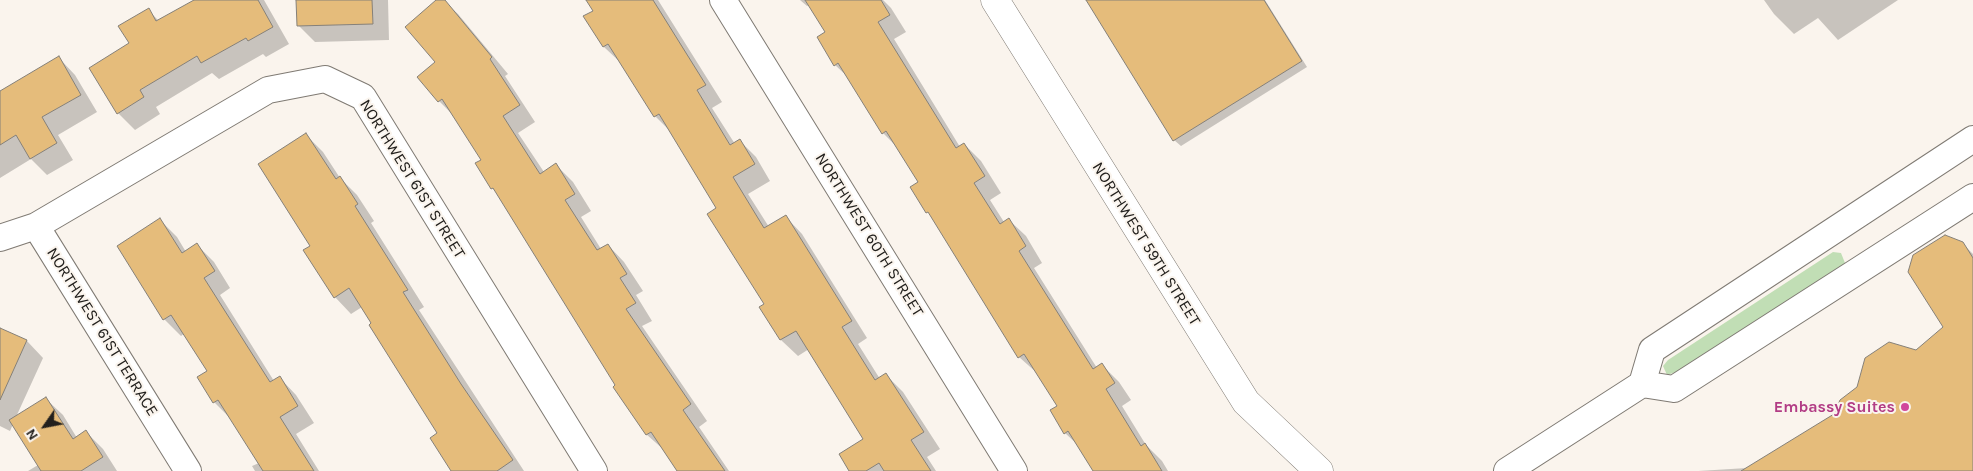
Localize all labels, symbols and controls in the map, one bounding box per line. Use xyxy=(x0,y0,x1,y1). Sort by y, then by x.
street label: NORTHWEST 61ST STREET xyxy=(355,96,469,262)
street label: NORTHWEST 60TH STREET xyxy=(811,150,927,320)
street label: NORTHWEST 59TH STREET xyxy=(1088,159,1204,329)
street label: NORTHWEST 61ST TERRACE xyxy=(42,244,162,420)
place label: Embassy Suites xyxy=(1774,397,1895,417)
north arrow xyxy=(20,401,70,451)
marker: Embassy Suites xyxy=(1899,401,1911,413)
text: N xyxy=(22,426,42,443)

